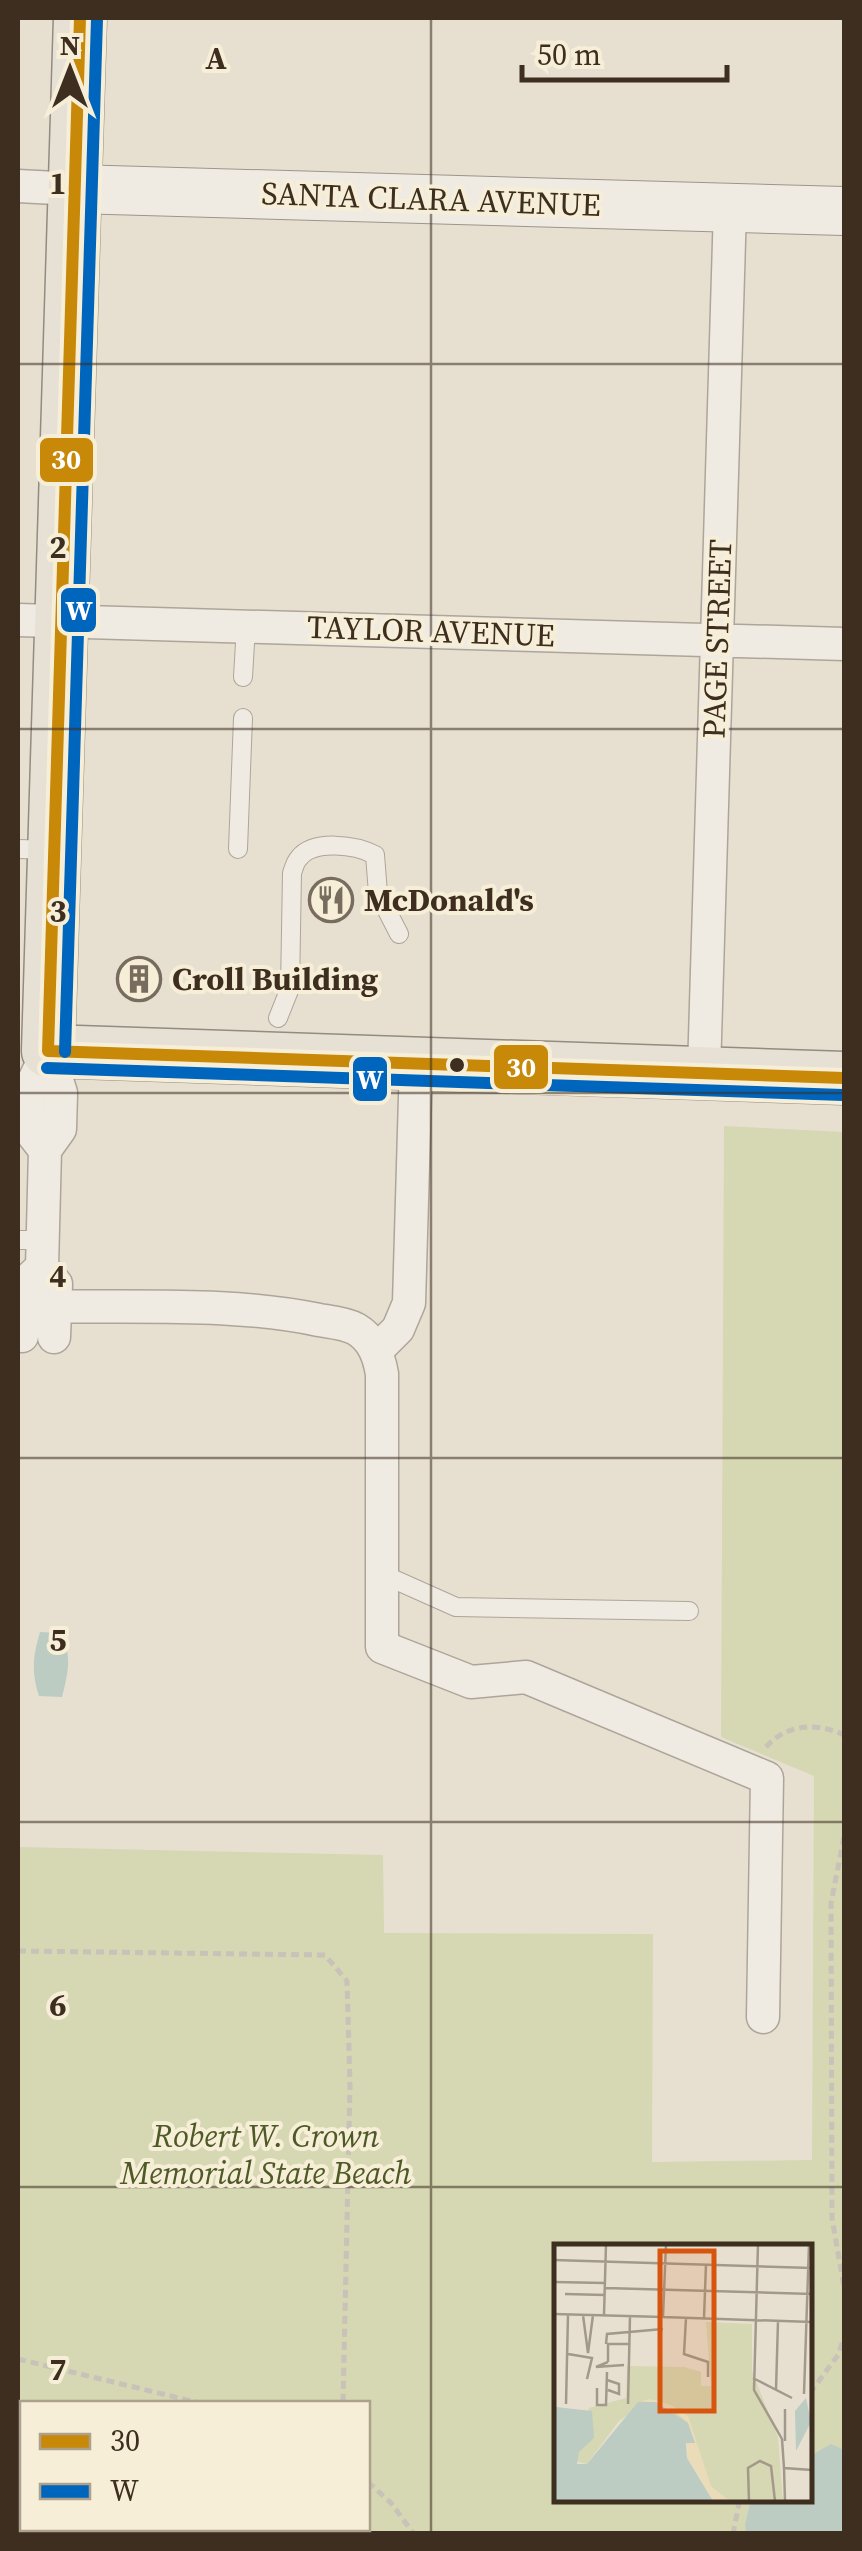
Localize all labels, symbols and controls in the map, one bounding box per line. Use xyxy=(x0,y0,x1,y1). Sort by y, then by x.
north arrow xyxy=(20,20,120,120)
scale bar xyxy=(522,20,727,82)
text: N xyxy=(60,26,80,64)
text: 50 m xyxy=(537,34,601,75)
text: A xyxy=(205,36,227,80)
text: 1 xyxy=(49,161,67,205)
street label: SANTA CLARA AVENUE xyxy=(261,171,601,227)
line badge: 30 xyxy=(38,436,95,484)
text: 30 xyxy=(51,440,81,478)
text: 2 xyxy=(49,525,67,569)
street label: PAGE STREET xyxy=(692,539,742,739)
line badge: W xyxy=(59,586,98,634)
text: W xyxy=(65,591,93,629)
street label: TAYLOR AVENUE xyxy=(306,605,556,657)
restaurant icon: McDonald's xyxy=(308,877,354,923)
place label: McDonald's xyxy=(364,878,534,922)
text: 3 xyxy=(49,889,67,933)
building icon: Croll Building xyxy=(116,956,162,1002)
place label: Croll Building xyxy=(172,957,379,1001)
line badge: 30 xyxy=(492,1043,550,1091)
text: 30 xyxy=(506,1048,536,1086)
line badge: W xyxy=(351,1055,389,1103)
unlabelled marker xyxy=(447,1055,467,1075)
text: W xyxy=(356,1060,384,1098)
text: 4 xyxy=(49,1254,67,1298)
text: 5 xyxy=(49,1618,67,1662)
text: 6 xyxy=(49,1983,67,2027)
park label: Robert W. Crown Memorial State Beach xyxy=(120,2114,412,2195)
inset map xyxy=(554,2244,812,2501)
text: 7 xyxy=(49,2347,67,2391)
legend xyxy=(20,2401,370,2531)
text: 30 xyxy=(110,2420,140,2461)
text: W xyxy=(110,2470,139,2511)

